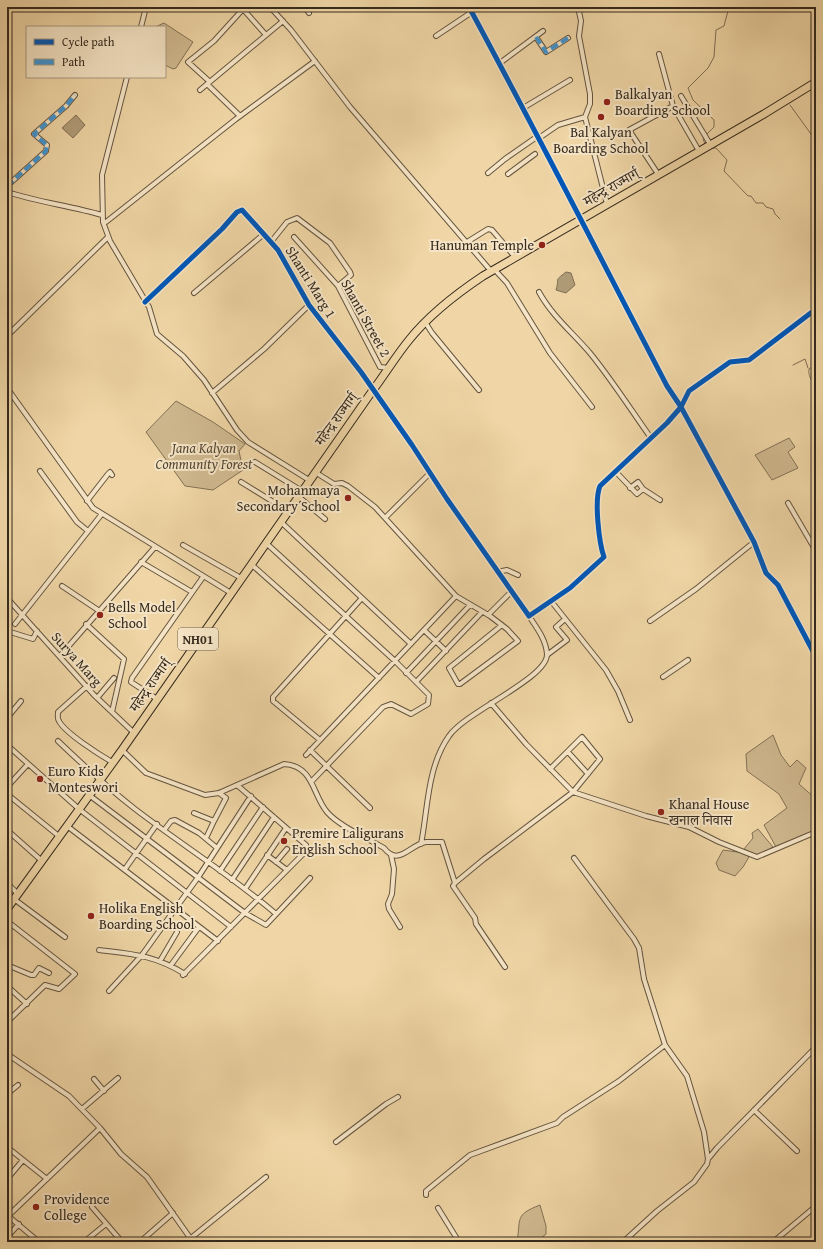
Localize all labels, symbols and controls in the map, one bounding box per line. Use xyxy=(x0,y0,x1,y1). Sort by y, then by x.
legend xyxy=(26,26,166,78)
text: Cycle path xyxy=(62,33,115,50)
text: Path xyxy=(62,53,85,70)
place label: Balkalyan Boarding School xyxy=(615,84,711,120)
marker: Balkalyan Boarding School xyxy=(602,97,612,107)
marker: Bal Kalyan Boarding School xyxy=(596,112,606,122)
place label: Bal Kalyan Boarding School xyxy=(553,122,649,158)
street label: महेन्द्र राज्मार्ग् xyxy=(579,162,644,211)
place label: Hanuman Temple xyxy=(430,235,534,255)
marker: Hanuman Temple xyxy=(537,240,547,250)
street label: Shanti Marg 1 xyxy=(281,242,341,322)
street label: Shanti Street 2 xyxy=(336,275,396,361)
street label: महेन्द्र राज्मार्ग् xyxy=(309,387,363,450)
park label: Jana Kalyan Community Forest xyxy=(156,438,253,474)
place label: Mohanmaya Secondary School xyxy=(237,480,340,516)
marker: Mohanmaya Secondary School xyxy=(343,493,353,503)
place label: Bells Model School xyxy=(108,597,176,633)
marker: Bells Model School xyxy=(95,610,105,620)
street label: Surya Marg xyxy=(47,627,107,691)
road number: NH01 xyxy=(178,628,218,650)
street label: महेन्द्र राज्मार्ग् xyxy=(124,653,177,717)
place label: Euro Kids Monteswori xyxy=(48,761,118,797)
marker: Euro Kids Monteswori xyxy=(35,774,45,784)
place label: Khanal House खनाल निवास xyxy=(668,794,750,830)
marker: Khanal House खनाल निवास xyxy=(656,807,666,817)
place label: Premire Laligurans English School xyxy=(292,823,404,859)
marker: Premire Laligurans English School xyxy=(279,836,289,846)
place label: Holika English Boarding School xyxy=(99,898,195,934)
marker: Holika English Boarding School xyxy=(86,911,96,921)
place label: Providence College xyxy=(44,1189,110,1225)
marker: Providence College xyxy=(31,1202,41,1212)

